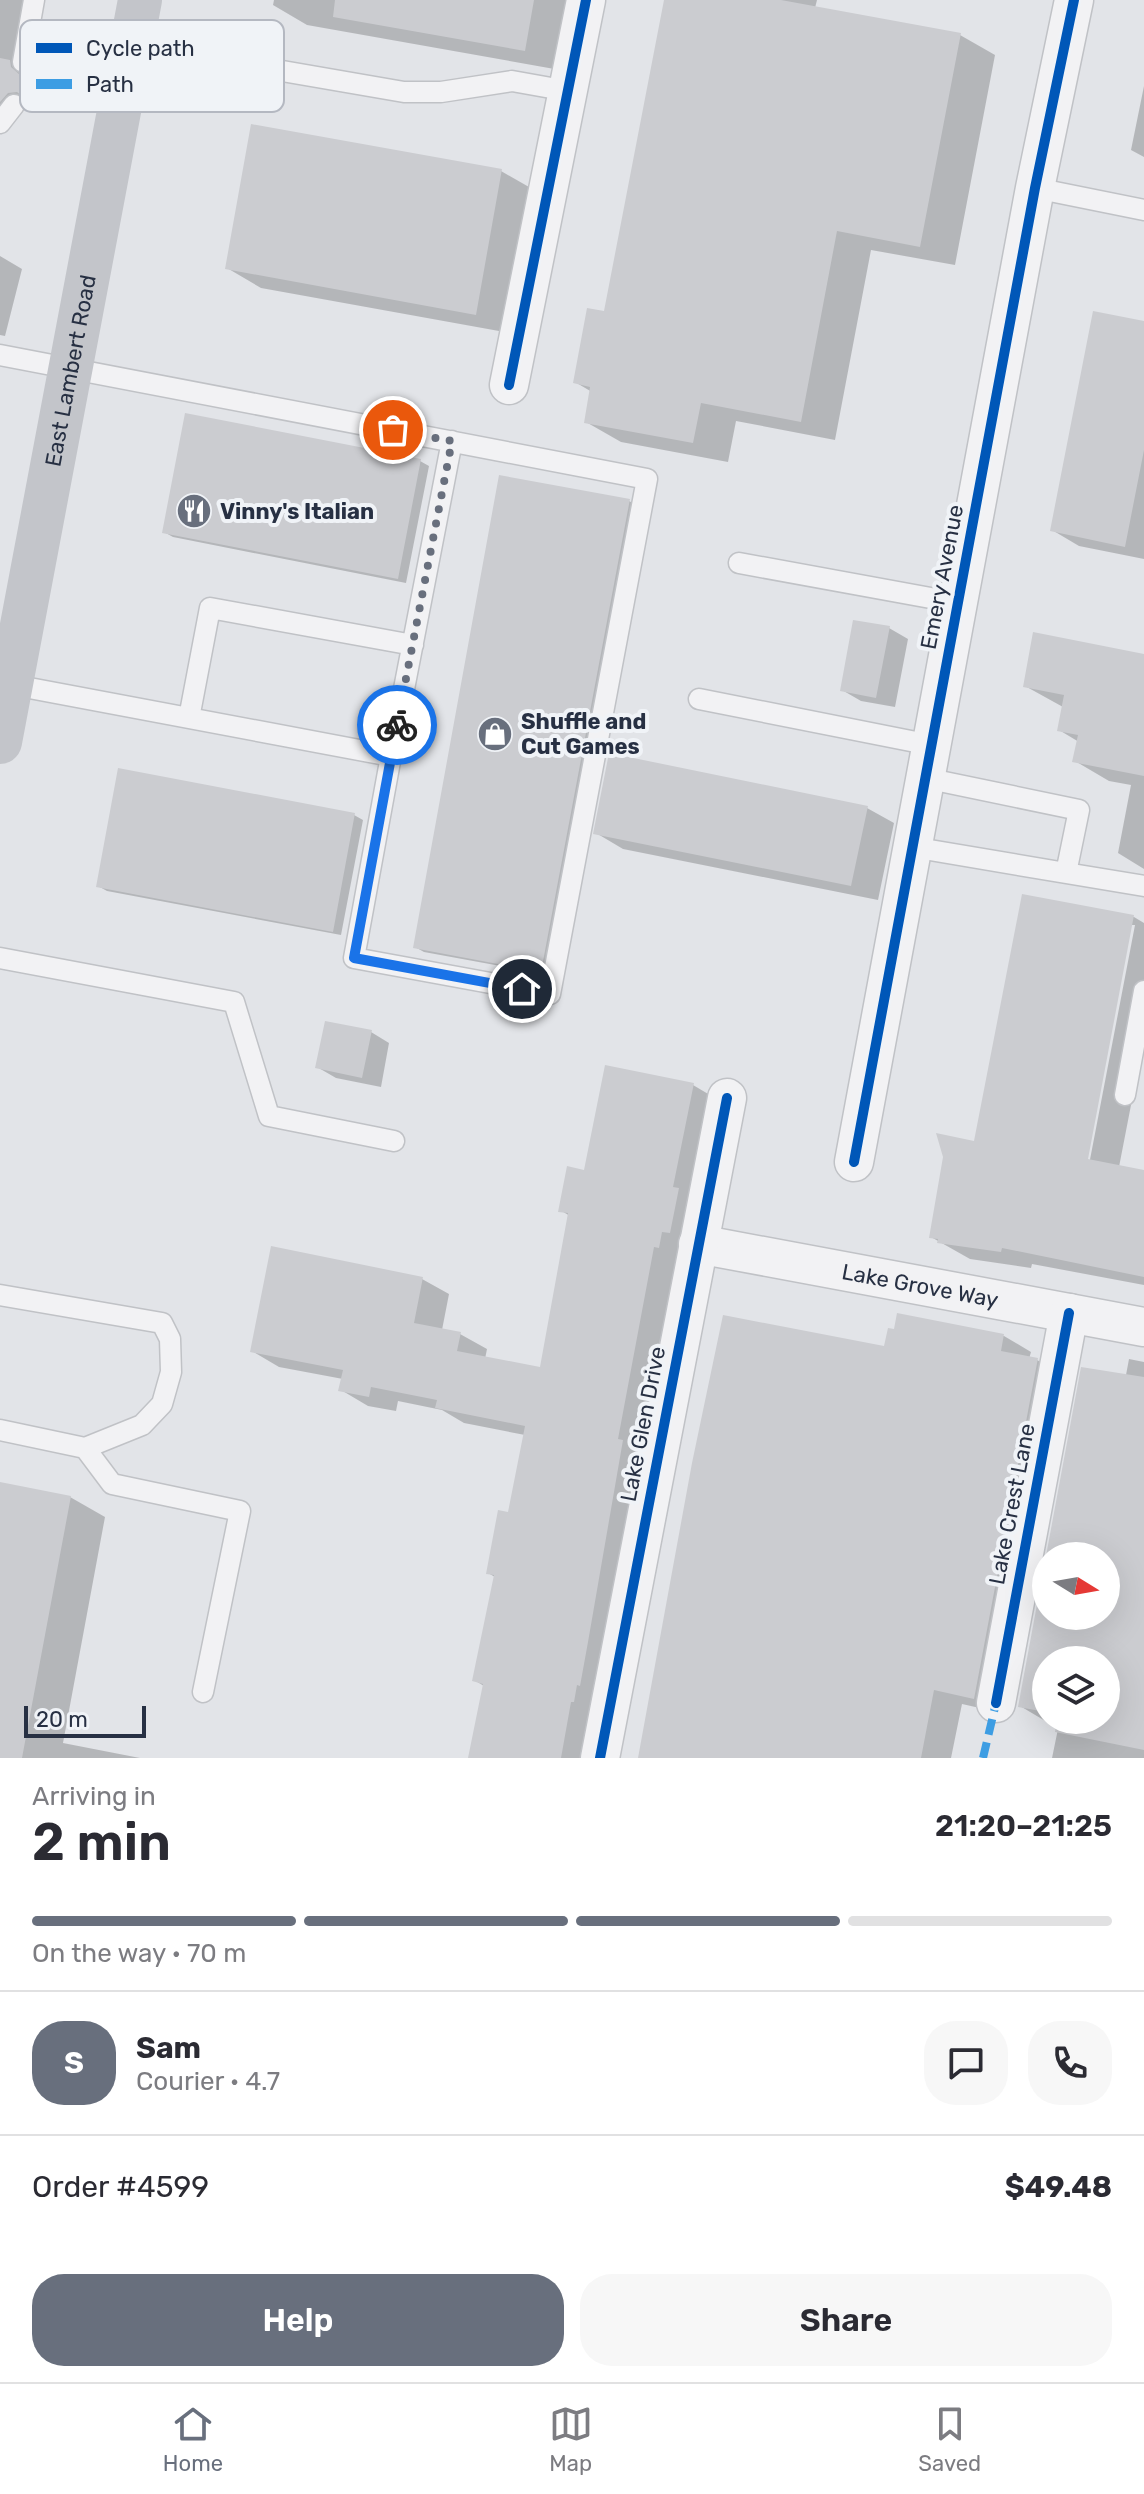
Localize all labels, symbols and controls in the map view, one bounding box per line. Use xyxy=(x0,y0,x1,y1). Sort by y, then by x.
legend xyxy=(20,20,284,112)
text: Cycle path xyxy=(86,35,195,62)
text: Path xyxy=(86,71,134,98)
street label: East Lambert Road xyxy=(39,272,101,469)
pin xyxy=(359,396,427,464)
icon: bag xyxy=(371,408,415,452)
restaurant icon: Vinny's Italian xyxy=(175,492,213,530)
place label: Vinny's Italian xyxy=(220,498,374,525)
street label: Emery Avenue xyxy=(915,502,969,652)
courier xyxy=(357,685,437,765)
icon: bike xyxy=(375,703,419,747)
place label: Shuffle and Cut Games xyxy=(521,708,646,760)
shop icon: Shuffle and Cut Games xyxy=(476,715,514,753)
pin xyxy=(488,955,556,1023)
icon: home xyxy=(500,967,544,1011)
street label: Lake Grove Way xyxy=(840,1258,1001,1313)
street label: Lake Glen Drive xyxy=(615,1344,671,1504)
street label: Lake Crest Lane xyxy=(983,1421,1041,1587)
north arrow xyxy=(1032,1542,1120,1630)
map controls xyxy=(1032,1542,1120,1734)
button: layers xyxy=(1032,1646,1120,1734)
scale bar xyxy=(24,1702,146,1738)
text: 20 m xyxy=(36,1706,88,1733)
text: Arriving in xyxy=(32,1781,156,1812)
text: 21:20–21:25 xyxy=(935,1808,1112,1844)
text: 2 min xyxy=(32,1811,171,1873)
text: On the way · 70 m xyxy=(32,1938,246,1969)
button: chat xyxy=(924,2021,1008,2105)
button: phone xyxy=(1028,2021,1112,2105)
text: Sam xyxy=(136,2030,201,2066)
text: S xyxy=(64,2045,84,2081)
text: Courier · 4.7 xyxy=(136,2066,280,2097)
text: Order #4599 xyxy=(32,2169,209,2205)
text: $49.48 xyxy=(1005,2169,1112,2205)
button: Help xyxy=(32,2274,564,2366)
button: Share xyxy=(580,2274,1112,2366)
tab: Home xyxy=(163,2402,223,2477)
tab: Map xyxy=(549,2402,593,2477)
tab: Saved xyxy=(918,2402,981,2477)

